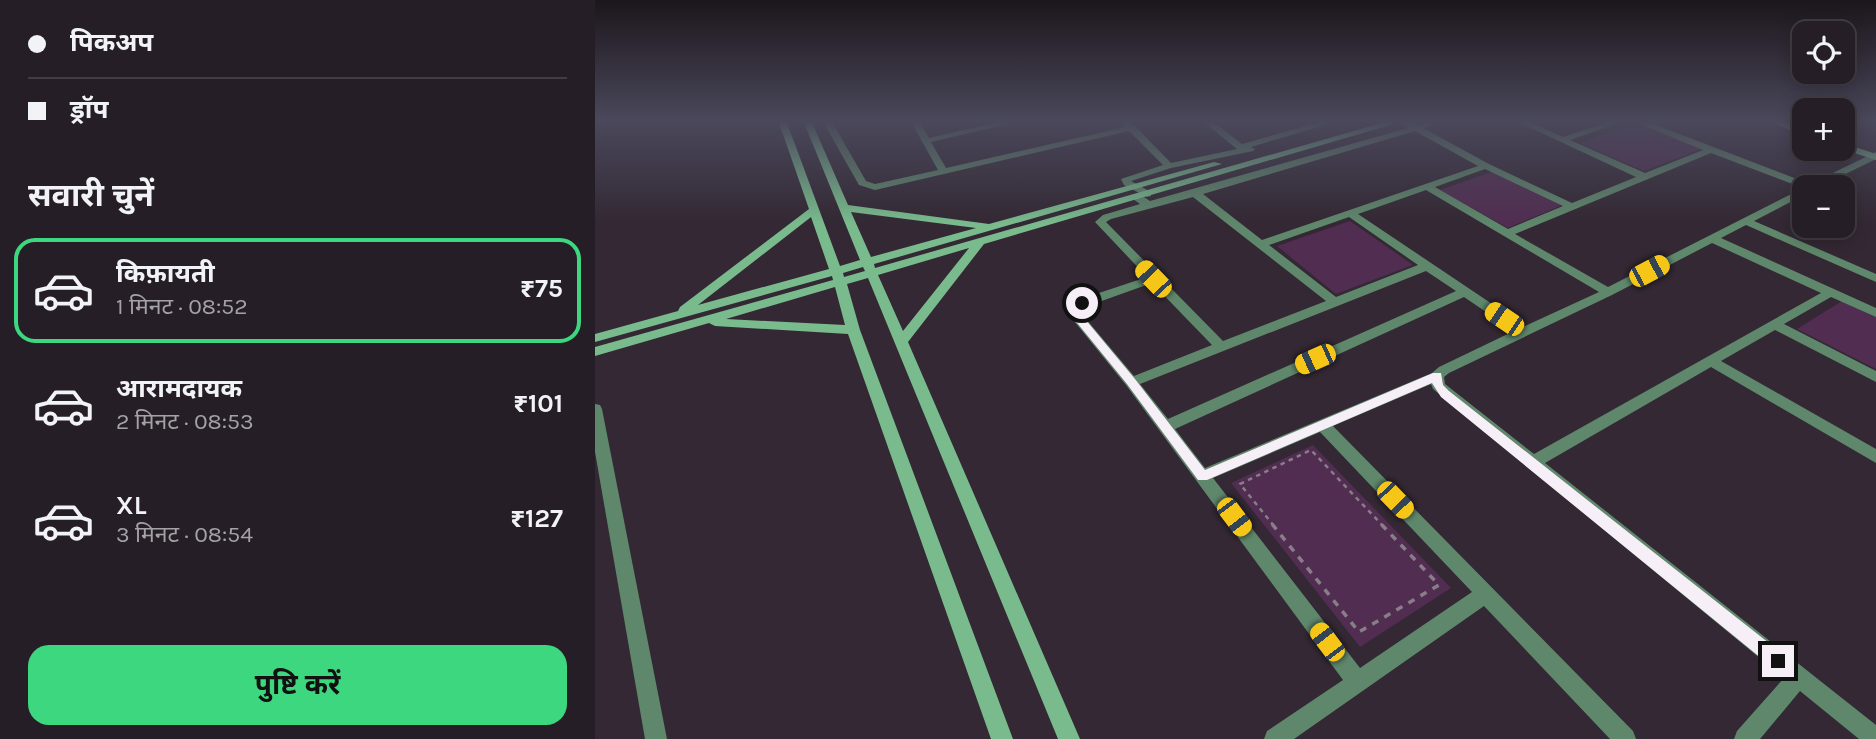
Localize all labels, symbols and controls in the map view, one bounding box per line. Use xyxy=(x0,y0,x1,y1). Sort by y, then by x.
map controls xyxy=(1792,21,1855,238)
button: locate xyxy=(1792,21,1855,84)
text: पिकअप xyxy=(70,27,153,58)
text: ड्रॉप xyxy=(70,94,108,125)
button: + xyxy=(1792,98,1855,161)
button: − xyxy=(1792,175,1855,238)
text: सवारी चुनें xyxy=(28,177,154,214)
car xyxy=(1626,252,1673,290)
car xyxy=(1131,257,1176,301)
text: किफ़ायती xyxy=(116,258,215,289)
icon: car xyxy=(32,259,95,322)
text: ₹75 xyxy=(520,273,563,304)
route start xyxy=(1066,287,1098,319)
text: 1 मिनट · 08:52 xyxy=(116,293,248,320)
car xyxy=(1481,299,1528,339)
car xyxy=(1292,341,1339,377)
text: आरामदायक xyxy=(116,373,242,404)
icon: car xyxy=(32,374,95,437)
text: ₹101 xyxy=(513,388,563,419)
text: 2 मिनट · 08:53 xyxy=(116,408,254,435)
car xyxy=(1373,478,1418,522)
icon: car xyxy=(32,489,95,552)
text: XL xyxy=(116,490,147,521)
car xyxy=(1213,494,1256,540)
text: ₹127 xyxy=(510,503,563,534)
text: 3 मिनट · 08:54 xyxy=(116,521,253,548)
car xyxy=(1306,619,1349,665)
button: पुष्टि करें xyxy=(28,645,567,725)
route end xyxy=(1762,645,1794,677)

